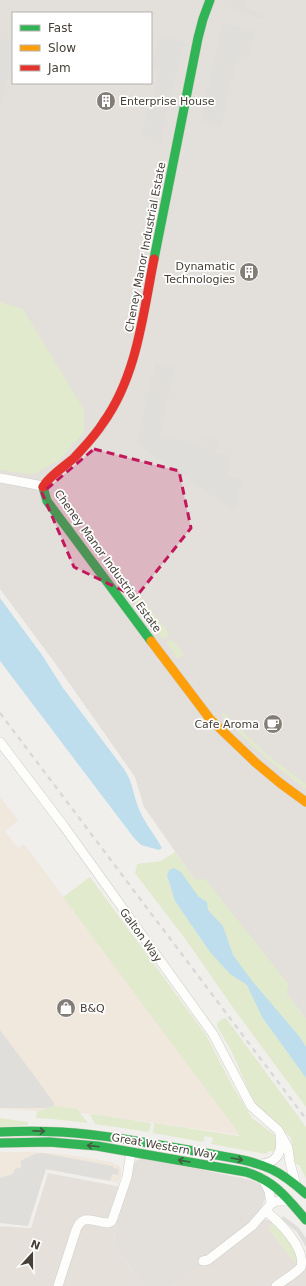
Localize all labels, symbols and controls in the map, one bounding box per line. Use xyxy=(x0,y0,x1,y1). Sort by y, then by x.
legend xyxy=(12,12,152,84)
text: Fast xyxy=(48,21,72,35)
text: Slow xyxy=(48,41,76,55)
text: Jam xyxy=(47,61,71,75)
building icon: Enterprise House xyxy=(95,90,117,112)
place label: Enterprise House xyxy=(120,95,215,108)
street label: Cheney Manor Industrial Estate xyxy=(123,161,168,333)
place label: Dynamatic Technologies xyxy=(163,260,235,286)
building icon: Dynamatic Technologies xyxy=(238,261,260,283)
street label: Cheney Manor Industrial Estate xyxy=(51,487,164,635)
cafe icon: Cafe Aroma xyxy=(262,713,284,735)
place label: Cafe Aroma xyxy=(194,718,259,731)
street label: Galton Way xyxy=(117,906,165,965)
shop icon: B&Q xyxy=(55,997,77,1019)
place label: B&Q xyxy=(80,1002,105,1015)
one-way arrow xyxy=(32,1127,45,1135)
street label: Great Western Way xyxy=(111,1131,218,1162)
one-way arrow xyxy=(87,1142,100,1150)
one-way arrow xyxy=(230,1156,243,1164)
one-way arrow xyxy=(178,1157,191,1165)
north arrow xyxy=(12,1234,52,1274)
text: N xyxy=(29,1237,42,1253)

